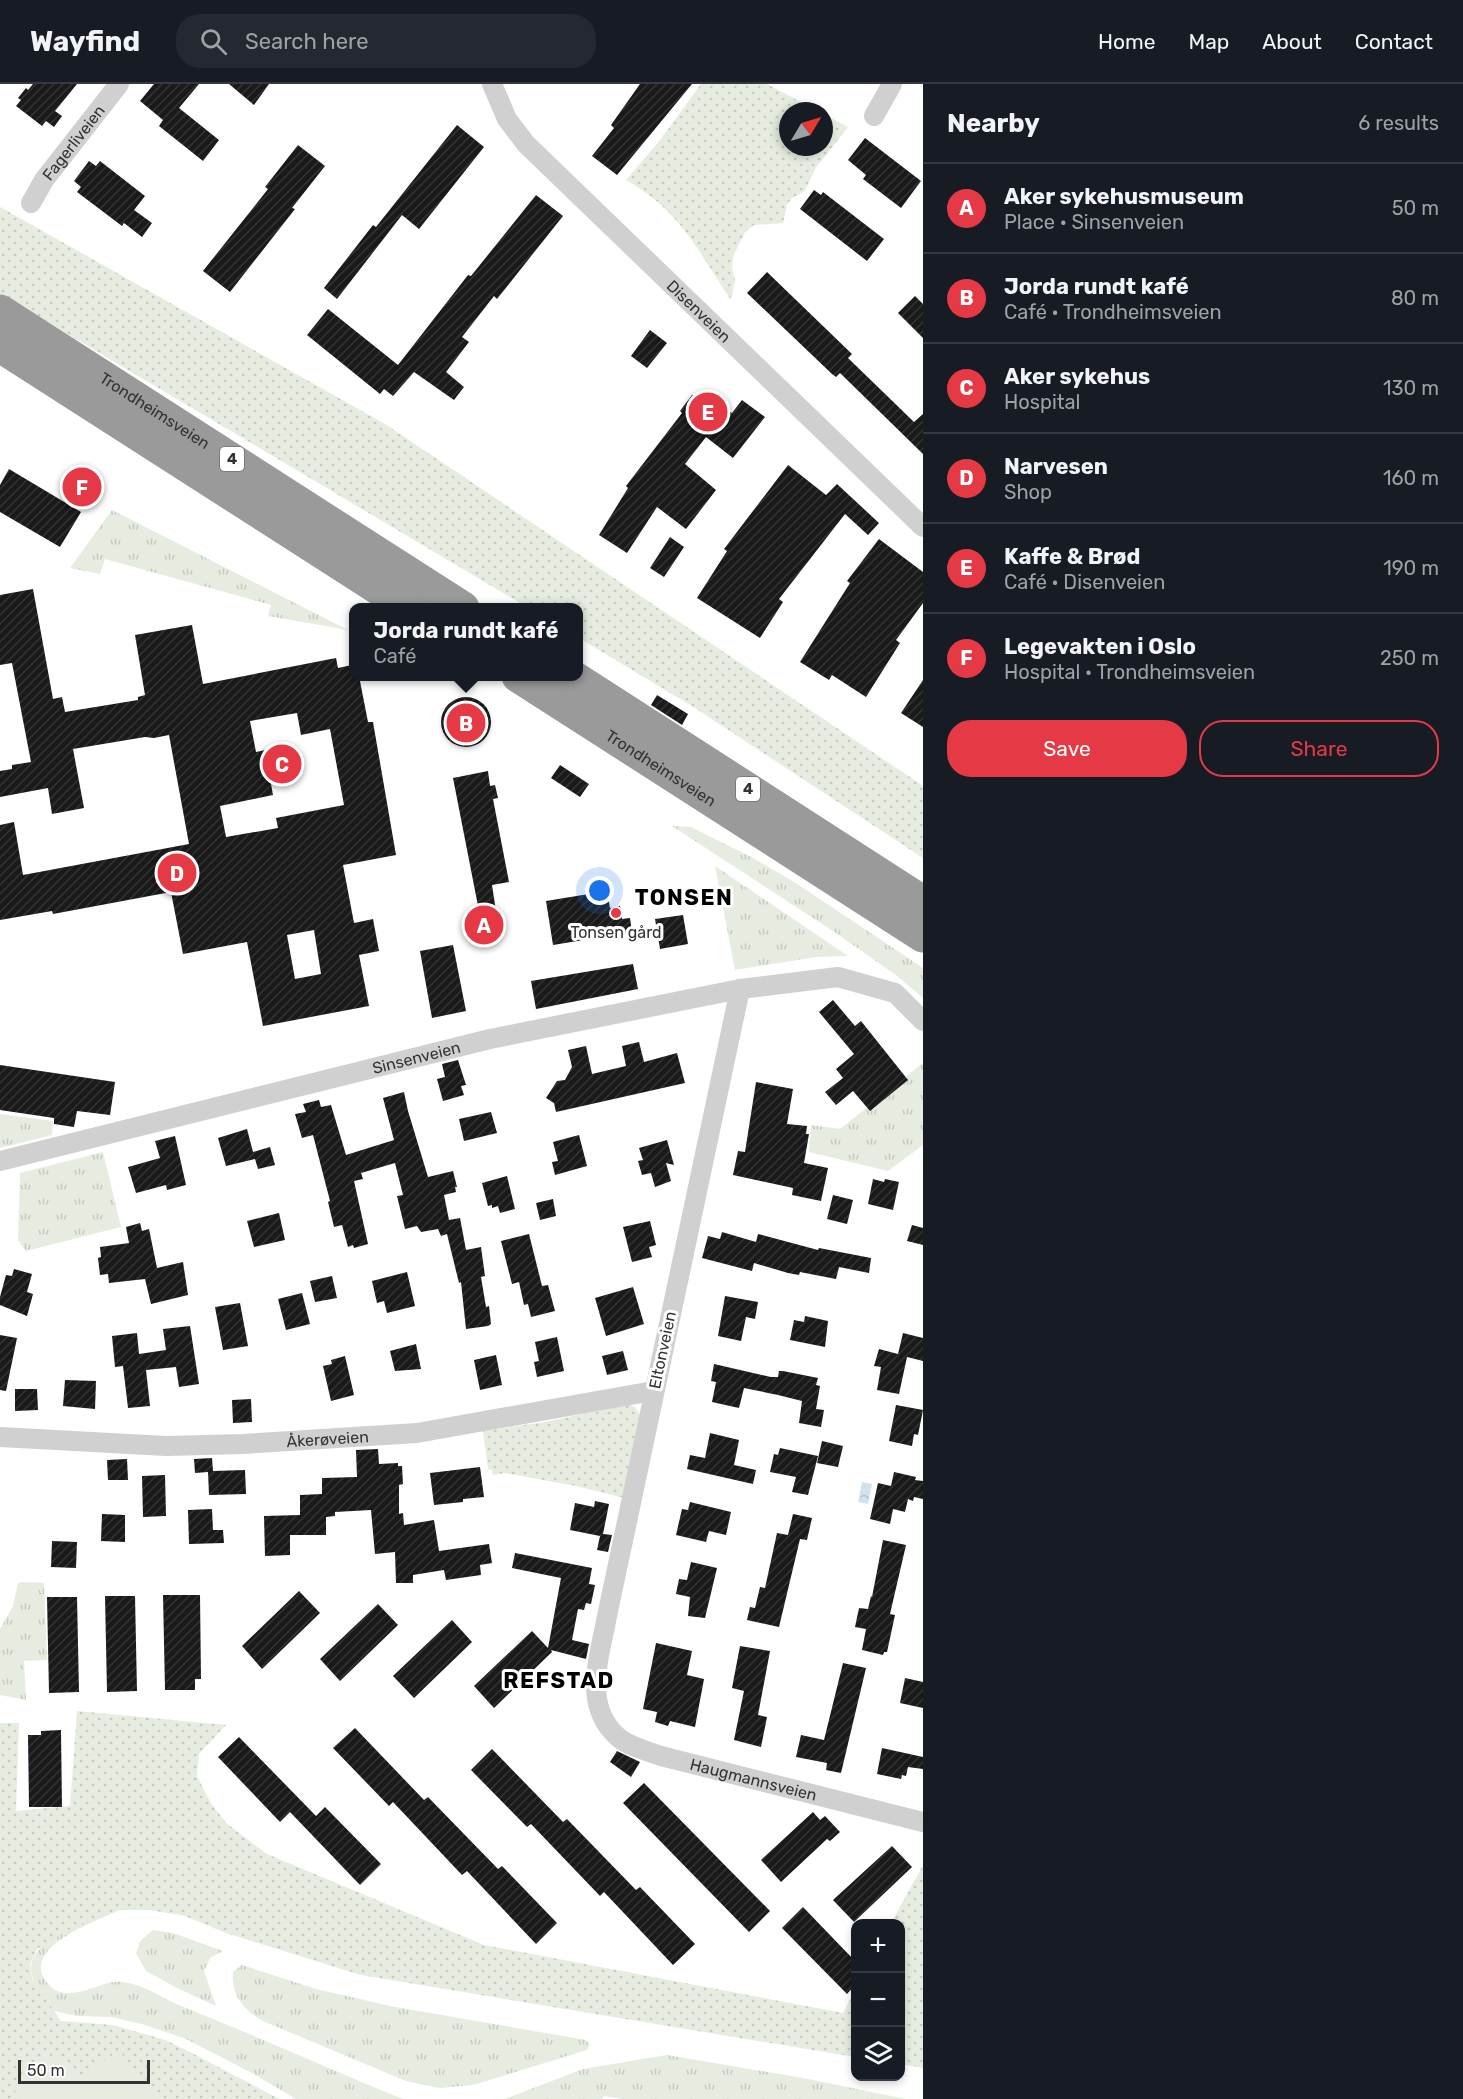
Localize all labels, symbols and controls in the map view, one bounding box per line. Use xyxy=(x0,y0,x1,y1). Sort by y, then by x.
search box xyxy=(176,14,596,68)
text: Wayfind xyxy=(30,25,140,58)
icon: search xyxy=(197,25,230,58)
text: Search here xyxy=(245,28,369,55)
text: Home xyxy=(1098,29,1155,54)
text: Map xyxy=(1188,29,1229,54)
text: About xyxy=(1262,29,1322,54)
text: Contact xyxy=(1355,29,1433,54)
street label: Fagerliveien xyxy=(38,101,109,184)
north arrow xyxy=(779,102,833,156)
text: Nearby xyxy=(947,108,1040,139)
text: 6 results xyxy=(1358,111,1439,135)
text: Aker sykehusmuseum xyxy=(1004,183,1244,210)
text: A xyxy=(959,196,974,220)
text: 50 m xyxy=(1392,196,1439,220)
text: Place · Sinsenveien xyxy=(1004,210,1184,234)
text: Jorda rundt kafé xyxy=(1004,273,1189,300)
street label: Disenveien xyxy=(663,276,735,347)
text: B xyxy=(959,286,974,310)
text: 80 m xyxy=(1391,286,1439,310)
text: Café · Trondheimsveien xyxy=(1004,300,1222,324)
text: Aker sykehus xyxy=(1004,363,1150,390)
street label: Trondheimsveien xyxy=(96,368,213,453)
text: C xyxy=(959,376,974,400)
text: 130 m xyxy=(1383,376,1439,400)
pin: E xyxy=(688,390,728,434)
text: Hospital xyxy=(1004,390,1080,414)
road number: 4 xyxy=(220,447,244,471)
text: Narvesen xyxy=(1004,453,1108,480)
pin: F xyxy=(62,464,101,510)
text: D xyxy=(959,466,974,490)
text: 160 m xyxy=(1383,466,1439,490)
text: Shop xyxy=(1004,480,1052,504)
text: Kaffe & Brød xyxy=(1004,543,1140,570)
text: E xyxy=(960,556,973,580)
text: 190 m xyxy=(1383,556,1439,580)
text: Café · Disenveien xyxy=(1004,570,1165,594)
popup xyxy=(349,603,583,681)
text: Jorda rundt kafé xyxy=(374,617,558,644)
text: Legevakten i Oslo xyxy=(1004,633,1196,660)
text: Café xyxy=(374,644,417,668)
text: F xyxy=(960,646,973,670)
text: 250 m xyxy=(1380,646,1439,670)
text: Hospital · Trondheimsveien xyxy=(1004,660,1255,684)
pin: B xyxy=(446,700,486,746)
button: Save xyxy=(947,720,1187,777)
button: Share xyxy=(1199,720,1439,777)
street label: Trondheimsveien xyxy=(602,726,719,811)
pin: C xyxy=(262,742,302,786)
road number: 4 xyxy=(736,777,760,801)
pin: D xyxy=(158,850,196,896)
your location xyxy=(585,876,614,905)
district label: TONSEN xyxy=(635,884,733,911)
pin: A xyxy=(464,902,504,948)
marker: Tonsen gård xyxy=(609,906,623,920)
place label: Tonsen gård xyxy=(570,923,662,942)
street label: Sinsenveien xyxy=(370,1038,462,1078)
street label: Eltonveien xyxy=(645,1310,680,1390)
street label: Åkerøveien xyxy=(286,1427,369,1451)
district label: REFSTAD xyxy=(503,1667,615,1694)
street label: Haugmannsveien xyxy=(688,1755,819,1805)
map controls xyxy=(851,1919,905,2081)
button: + xyxy=(851,1919,905,1973)
button: − xyxy=(851,1973,905,2027)
button: layers xyxy=(851,2027,905,2081)
scale bar xyxy=(18,2057,150,2084)
text: 50 m xyxy=(27,2061,65,2080)

